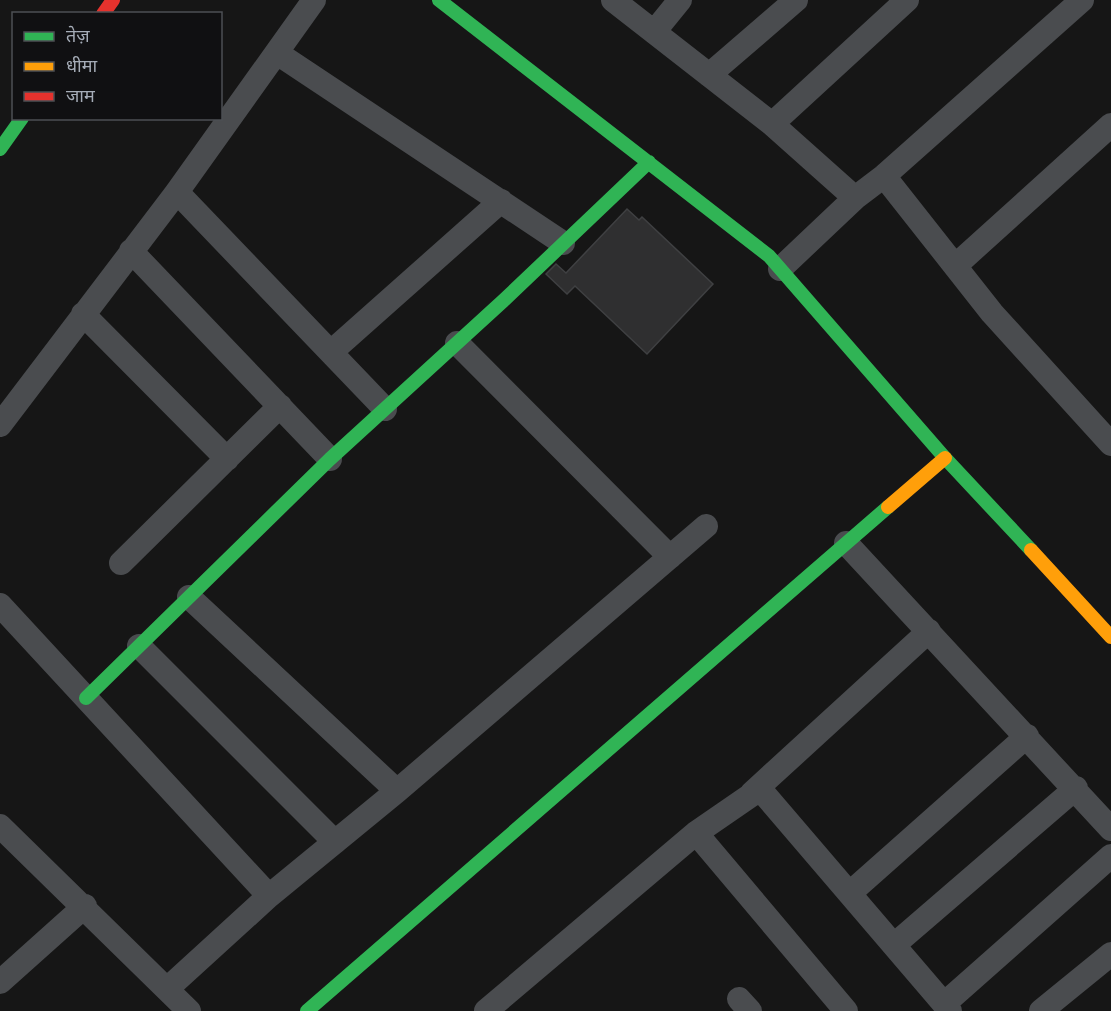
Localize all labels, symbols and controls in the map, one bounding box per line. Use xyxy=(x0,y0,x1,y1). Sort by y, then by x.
legend xyxy=(12,12,222,120)
text: तेज़ xyxy=(66,23,90,47)
text: धीमा xyxy=(66,53,97,77)
text: जाम xyxy=(66,83,96,107)

